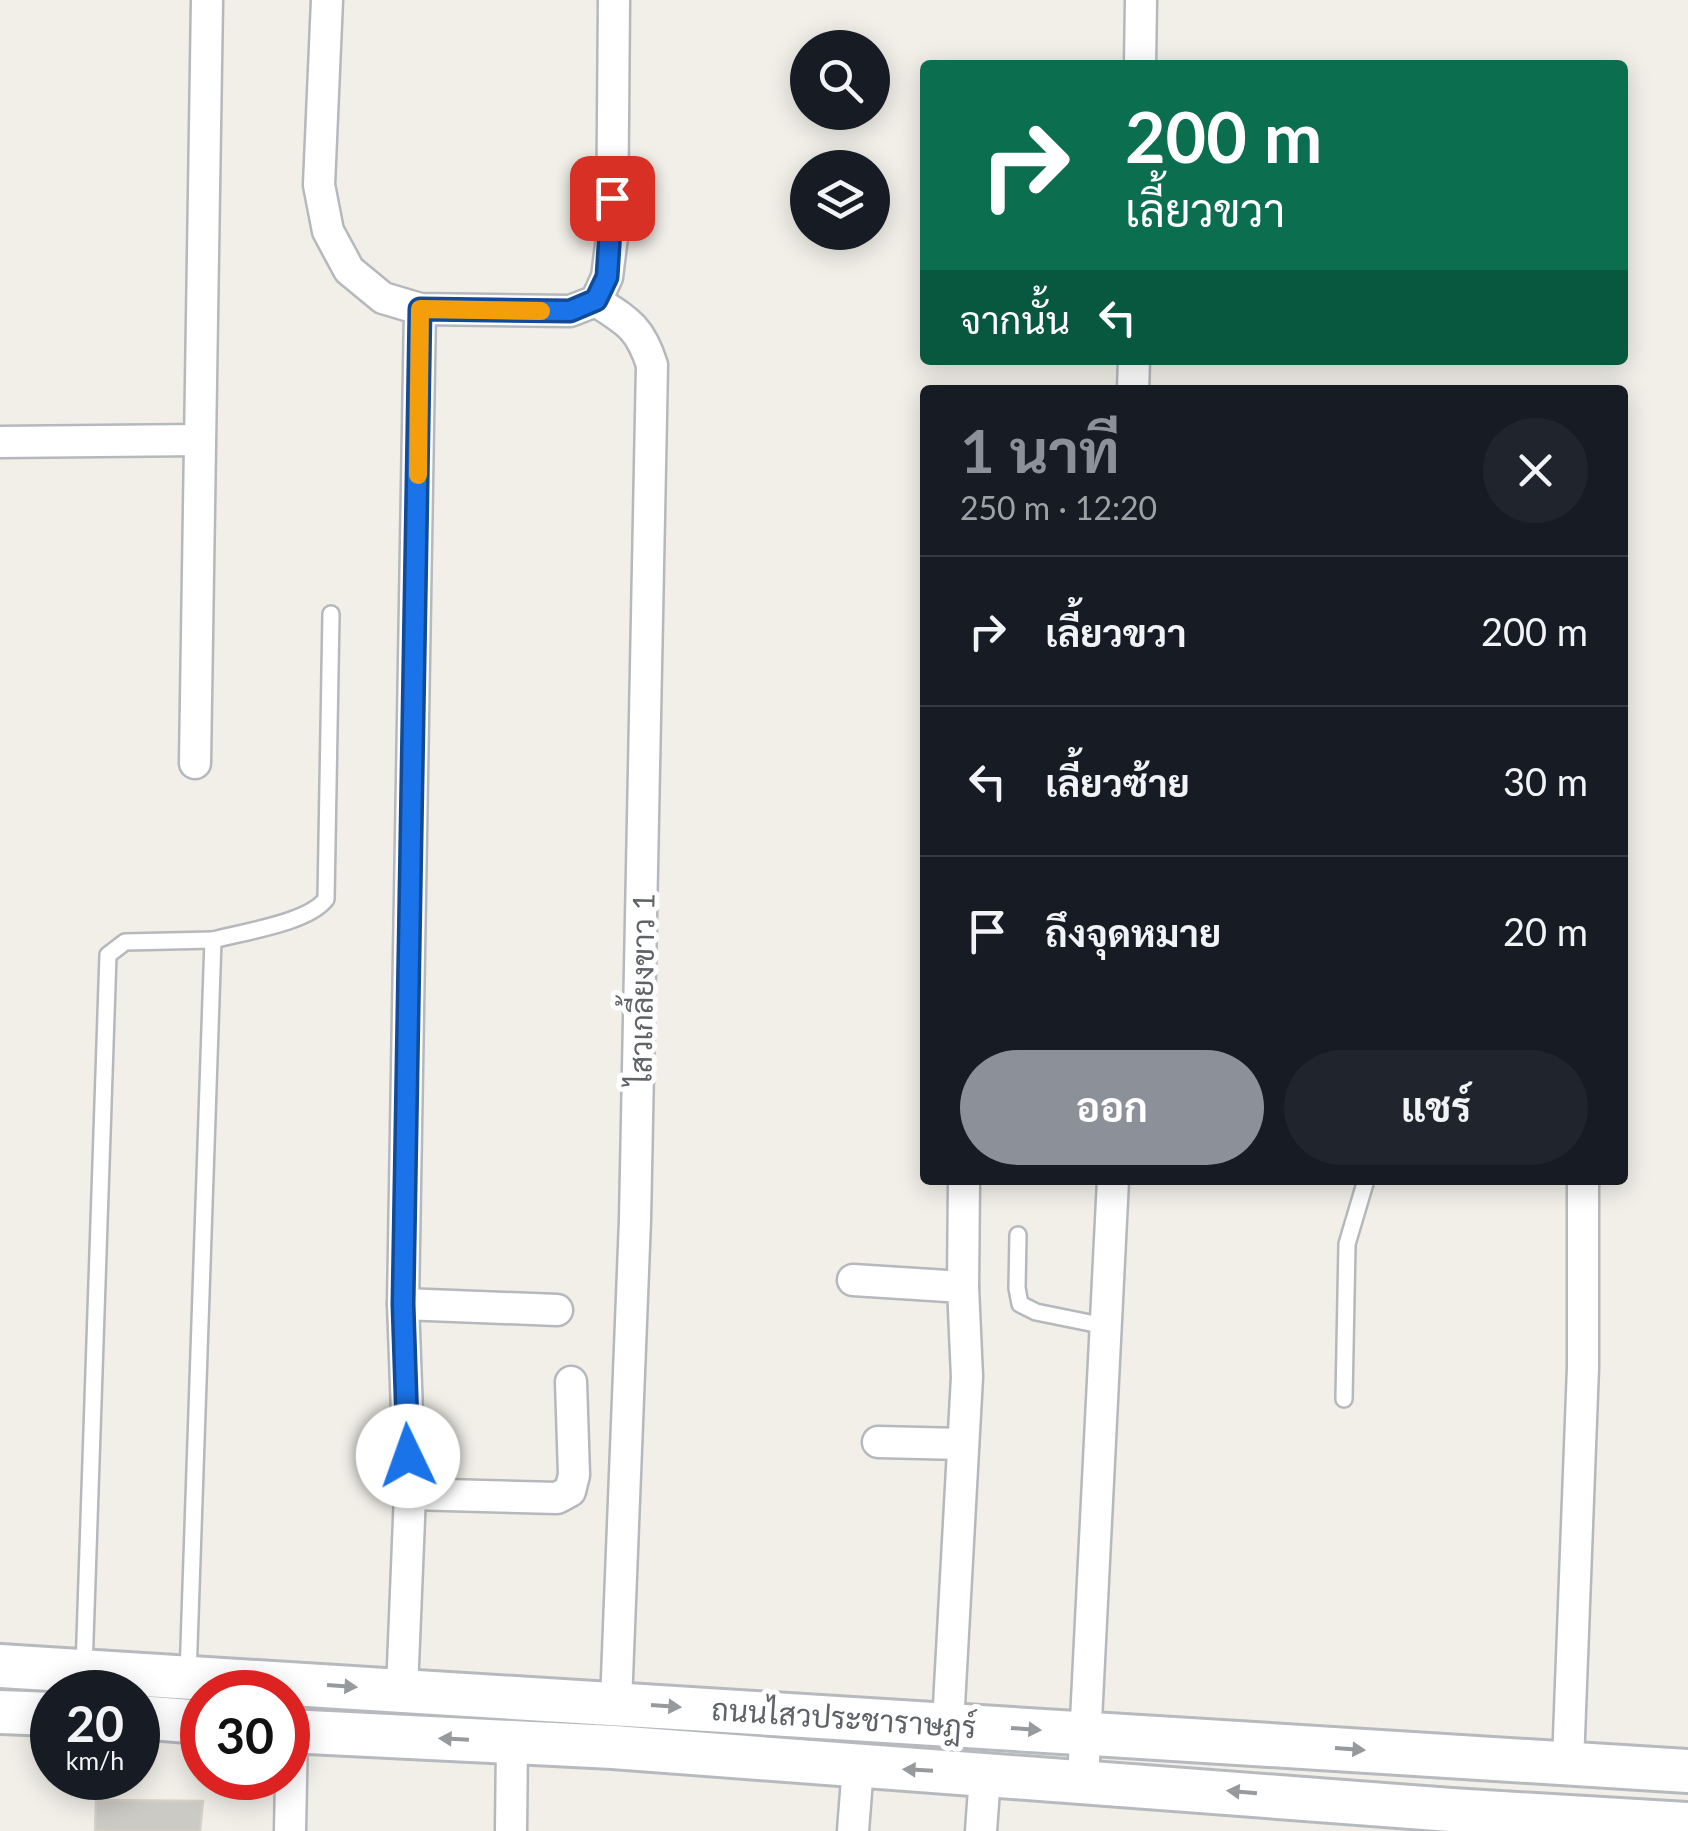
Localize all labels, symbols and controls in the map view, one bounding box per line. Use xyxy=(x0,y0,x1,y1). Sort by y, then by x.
map controls xyxy=(790,30,890,250)
button: search xyxy=(790,30,890,130)
text: 200 m xyxy=(1125,94,1322,178)
icon: right xyxy=(960,100,1090,230)
button: layers xyxy=(790,150,890,250)
pin xyxy=(570,156,655,241)
icon: arrive xyxy=(585,171,640,226)
text: เลี้ยวขวา xyxy=(1125,183,1285,237)
icon: left xyxy=(1090,290,1145,345)
text: จากนั้น xyxy=(960,296,1070,342)
text: 1 นาที xyxy=(960,414,1120,486)
button: close xyxy=(1483,418,1588,523)
text: 250 m · 12:20 xyxy=(960,488,1157,527)
icon: right xyxy=(960,604,1015,659)
text: 200 m xyxy=(1481,608,1588,654)
text: เลี้ยวขวา xyxy=(1045,609,1187,655)
icon: left xyxy=(960,754,1015,809)
text: 30 m xyxy=(1503,758,1588,804)
text: เลี้ยวซ้าย xyxy=(1045,759,1190,805)
street label: ไสวเกลี้ยงขาว 1 xyxy=(614,893,661,1087)
icon: arrive xyxy=(960,904,1015,959)
text: 20 m xyxy=(1503,908,1588,954)
text: ถึงจุดหมาย xyxy=(1045,909,1221,955)
button: ออก xyxy=(960,1050,1264,1165)
button: แชร์ xyxy=(1284,1050,1588,1165)
position arrow xyxy=(356,1404,460,1508)
speed limit sign: 30 xyxy=(180,1670,310,1800)
one-way arrow xyxy=(326,1678,358,1694)
street label: ถนนไสวประชาราษฎร์ xyxy=(710,1690,978,1748)
text: 20 xyxy=(66,1693,124,1753)
one-way arrow xyxy=(651,1698,683,1714)
one-way arrow xyxy=(1010,1721,1042,1737)
one-way arrow xyxy=(437,1731,469,1747)
one-way arrow xyxy=(1334,1741,1366,1757)
text: km/h xyxy=(66,1745,124,1775)
one-way arrow xyxy=(901,1762,933,1778)
one-way arrow xyxy=(1225,1784,1257,1800)

